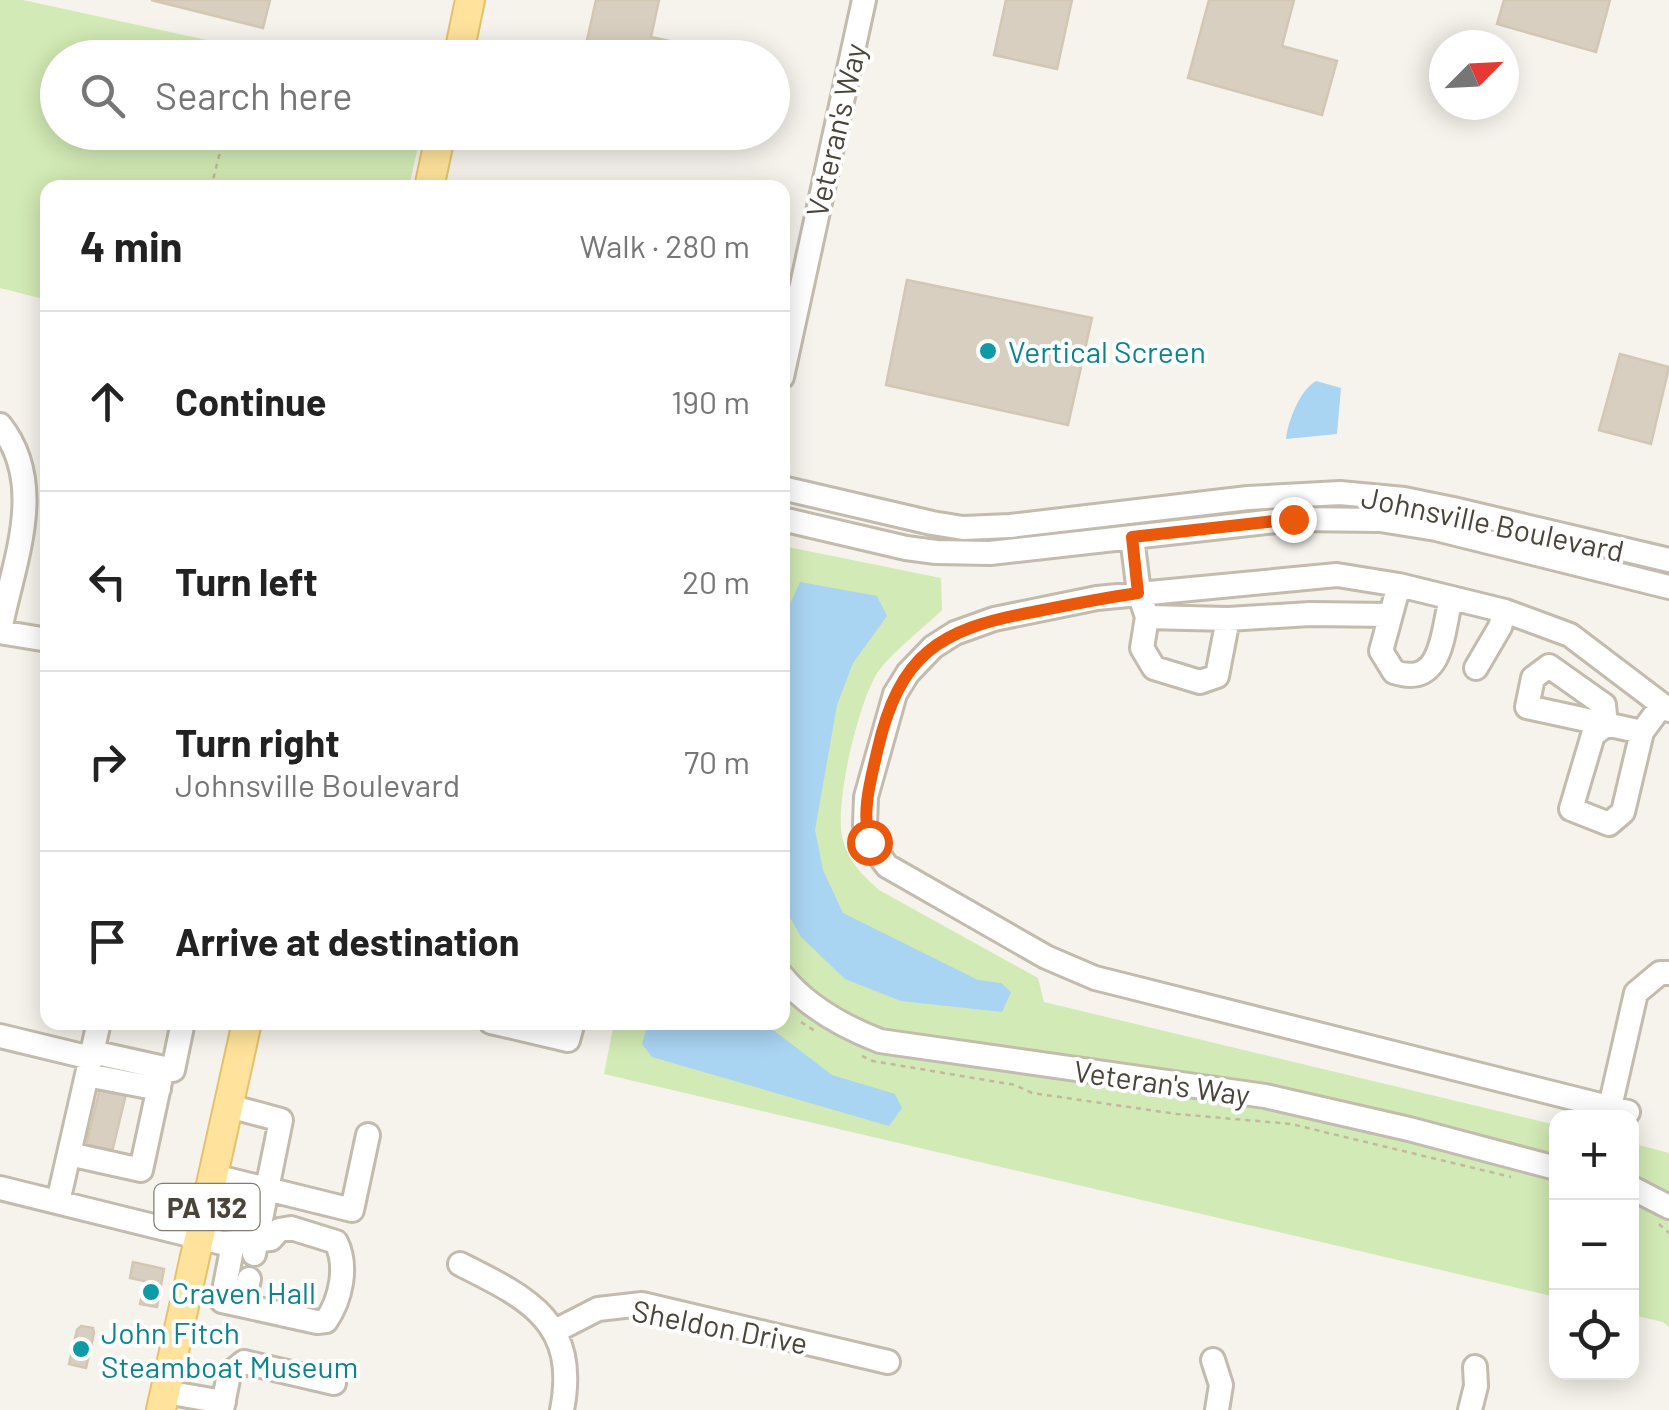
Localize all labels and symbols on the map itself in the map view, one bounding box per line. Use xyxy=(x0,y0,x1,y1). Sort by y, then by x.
north arrow xyxy=(1429,30,1519,120)
street label: Veteran's Way xyxy=(798,39,873,220)
place label: Vertical Screen xyxy=(1008,333,1206,369)
marker: Vertical Screen xyxy=(977,340,999,362)
street label: Johnsville Boulevard xyxy=(1359,478,1627,568)
route end xyxy=(1271,497,1317,543)
route start xyxy=(847,820,893,866)
street label: Veteran's Way xyxy=(1072,1052,1253,1112)
road number: PA 132 xyxy=(154,1184,260,1230)
place label: Craven Hall xyxy=(171,1274,316,1310)
marker: Craven Hall xyxy=(140,1281,162,1303)
street label: Sheldon Drive xyxy=(629,1291,811,1361)
place label: John Fitch Steamboat Museum xyxy=(101,1314,358,1384)
marker: John Fitch Steamboat Museum xyxy=(70,1338,92,1360)

